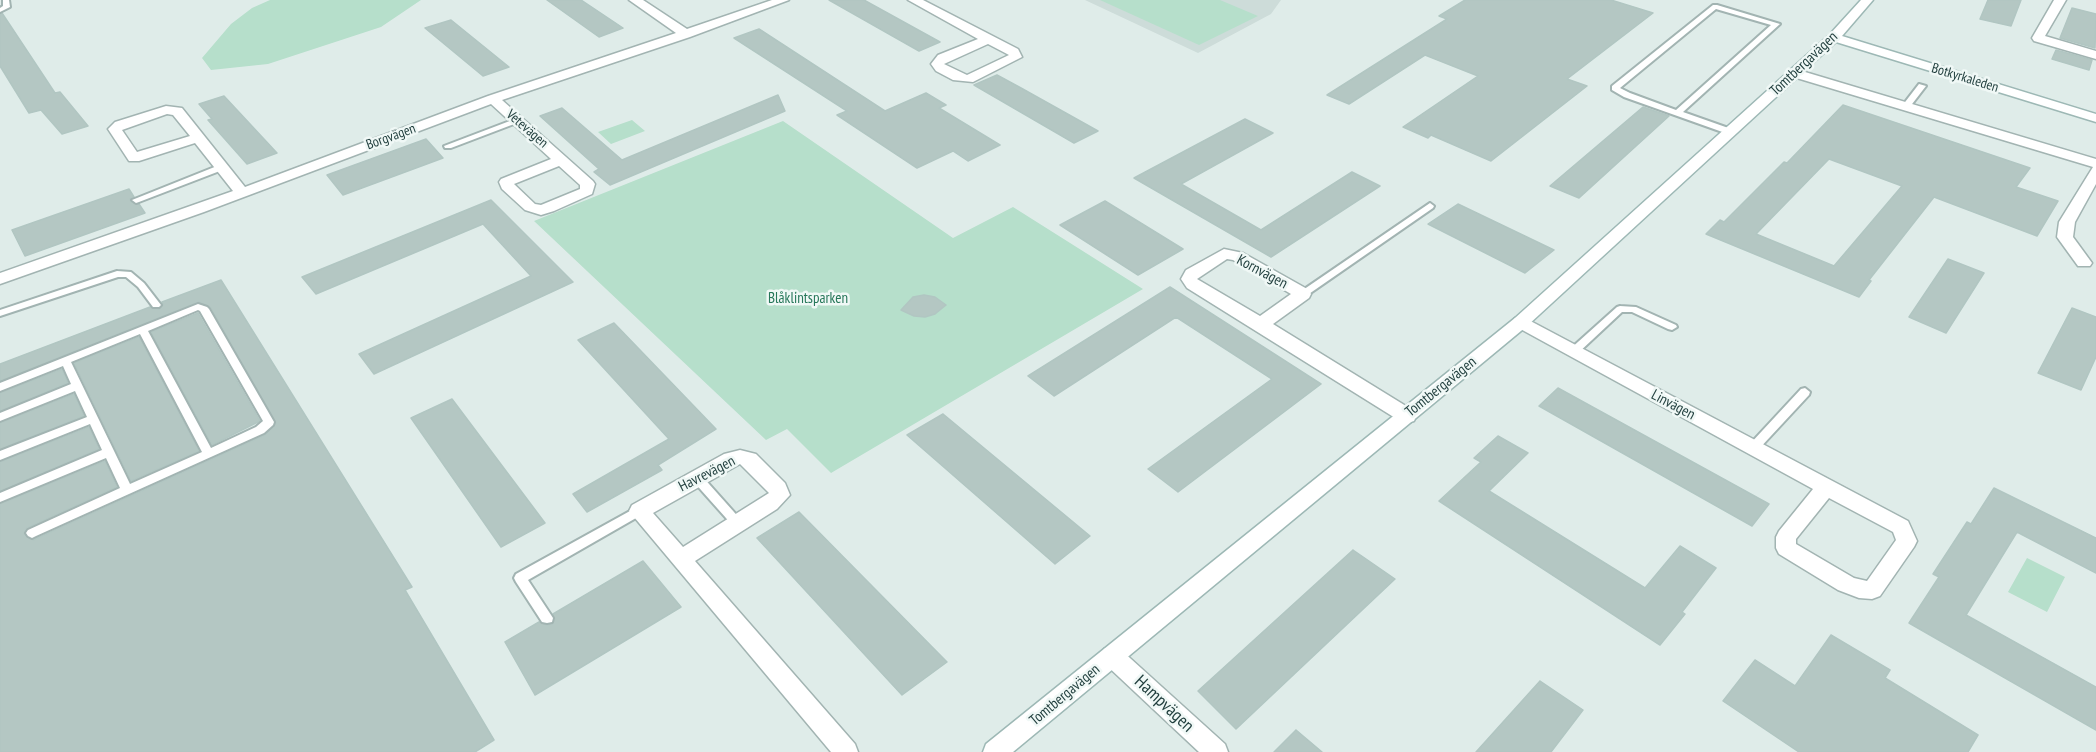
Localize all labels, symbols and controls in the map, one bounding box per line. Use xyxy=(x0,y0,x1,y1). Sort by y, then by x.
street label: Tomtbergavägen xyxy=(1766,28,1842,100)
street label: Botkyrkaleden xyxy=(1930,60,2000,96)
street label: Vetevägen xyxy=(503,106,551,152)
street label: Borgvägen xyxy=(364,120,418,154)
street label: Kornvägen xyxy=(1233,251,1291,293)
park label: Blåklintsparken xyxy=(768,290,848,308)
street label: Tomtbergavägen xyxy=(1402,353,1480,421)
street label: Linvägen xyxy=(1648,386,1698,424)
street label: Havrevägen xyxy=(676,452,738,496)
street label: Tomtbergavägen xyxy=(1026,660,1104,730)
street label: Hampvägen xyxy=(1130,671,1198,737)

